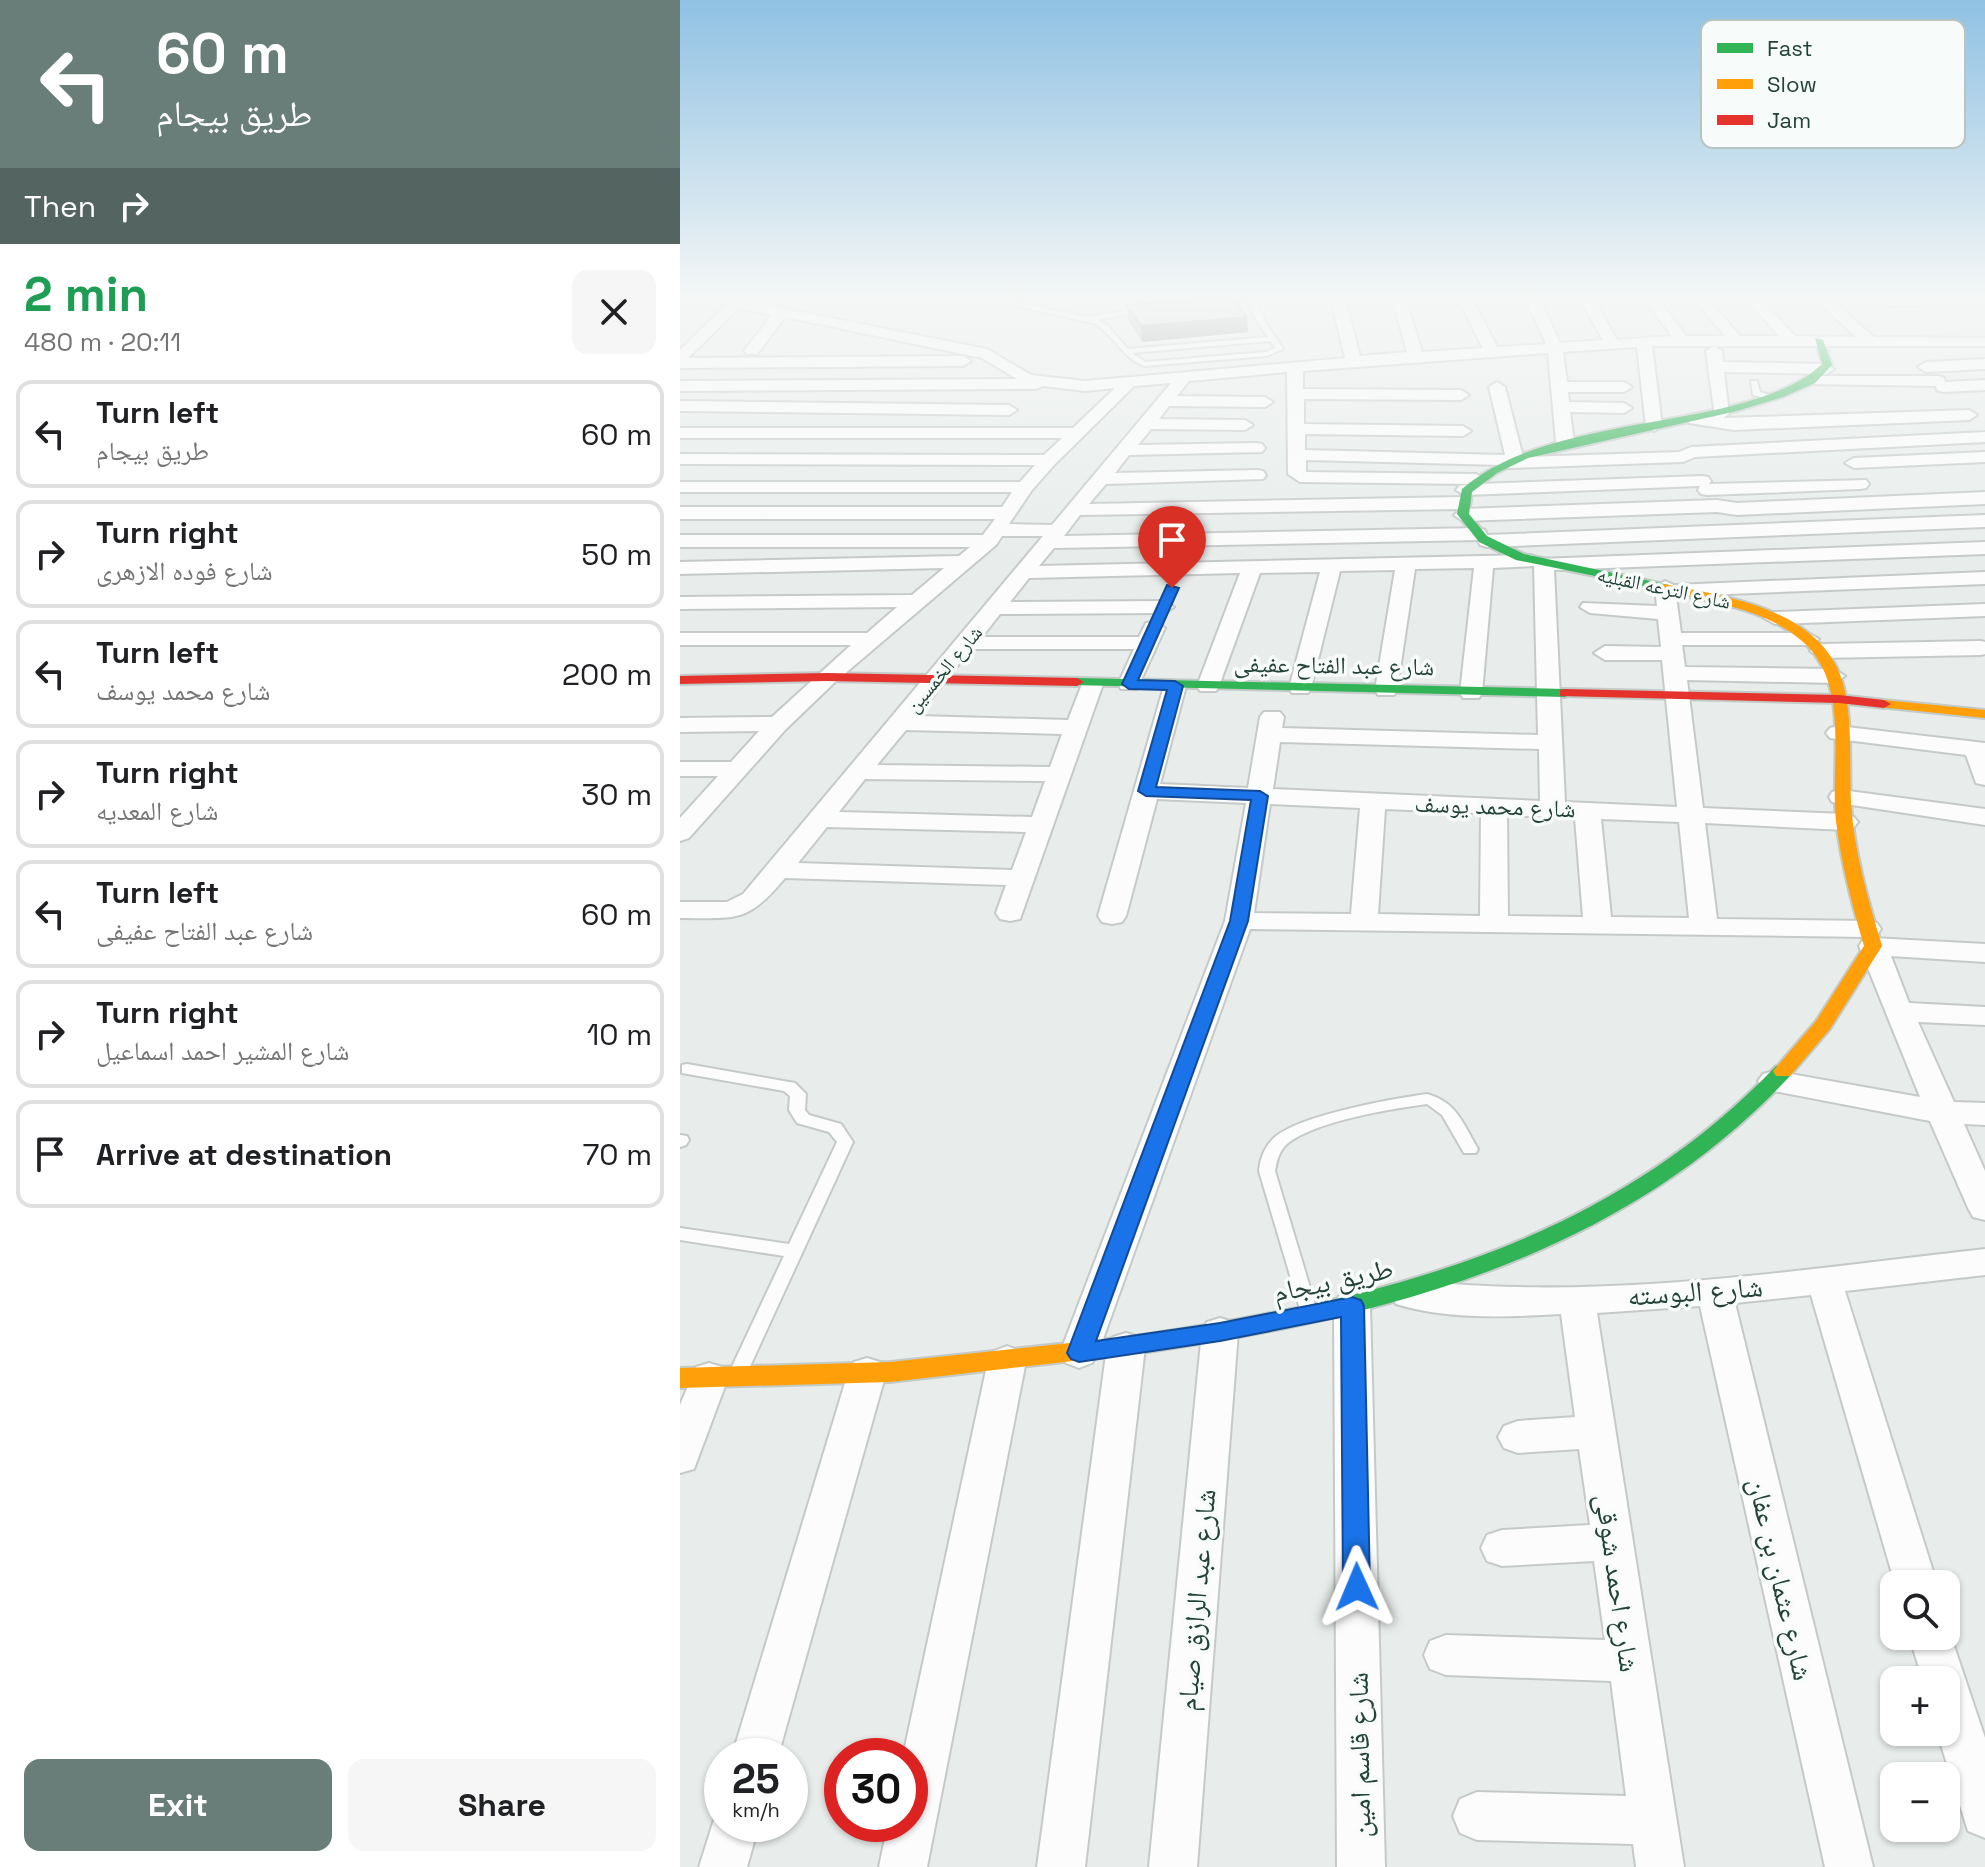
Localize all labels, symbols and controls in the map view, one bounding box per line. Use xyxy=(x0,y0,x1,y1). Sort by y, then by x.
text: 60 m xyxy=(156,18,289,89)
legend xyxy=(1701,20,1965,148)
icon: left xyxy=(24,32,128,136)
text: Fast xyxy=(1767,34,1813,62)
text: Slow xyxy=(1767,70,1817,98)
text: طريق بيجام xyxy=(156,91,313,137)
text: Jam xyxy=(1767,106,1811,134)
icon: right xyxy=(112,184,156,228)
text: Then xyxy=(24,187,96,226)
text: 2 min xyxy=(24,264,148,325)
button: close xyxy=(572,270,656,354)
text: 480 m · 20:11 xyxy=(24,325,181,359)
text: Turn left xyxy=(96,393,219,432)
icon: left xyxy=(28,412,72,456)
text: 60 m xyxy=(581,415,652,454)
text: طريق بيجام xyxy=(96,434,209,468)
pin xyxy=(1138,506,1206,588)
text: Turn right xyxy=(96,513,239,552)
icon: arrive xyxy=(1150,518,1194,562)
icon: right xyxy=(28,532,72,576)
text: 50 m xyxy=(581,535,652,574)
text: شارع فوده الازهرى xyxy=(96,554,273,588)
street label: شارع الترعه القبليه xyxy=(1595,561,1733,615)
street label: شارع الخمسين xyxy=(900,620,988,718)
text: Turn left xyxy=(96,633,219,672)
street label: شارع عبد الفتاح عفيفى xyxy=(1233,648,1435,682)
icon: left xyxy=(28,652,72,696)
text: 200 m xyxy=(562,655,652,694)
text: شارع محمد يوسف xyxy=(96,674,270,708)
text: Turn right xyxy=(96,753,239,792)
icon: right xyxy=(28,772,72,816)
text: 30 m xyxy=(581,775,652,814)
street label: شارع محمد يوسف xyxy=(1414,788,1576,824)
text: شارع المعديه xyxy=(96,794,218,828)
text: Turn left xyxy=(96,873,219,912)
icon: left xyxy=(28,892,72,936)
text: 60 m xyxy=(581,895,652,934)
text: شارع عبد الفتاح عفيفى xyxy=(96,914,313,948)
text: Turn right xyxy=(96,993,239,1032)
icon: right xyxy=(28,1012,72,1056)
text: 10 m xyxy=(587,1015,652,1054)
text: شارع المشير احمد اسماعيل xyxy=(96,1034,349,1068)
icon: arrive xyxy=(28,1132,72,1176)
text: Arrive at destination xyxy=(96,1135,392,1174)
text: 70 m xyxy=(583,1135,652,1174)
street label: طريق بيجام xyxy=(1270,1250,1397,1311)
street label: شارع البوسته xyxy=(1626,1268,1764,1314)
street label: شارع عثمان بن عفان xyxy=(1740,1474,1822,1684)
street label: شارع عبد الرازق صيام xyxy=(1168,1487,1225,1713)
street label: شارع احمد شوقى xyxy=(1588,1492,1648,1674)
position arrow xyxy=(1315,1545,1399,1629)
map controls xyxy=(1880,1570,1960,1842)
button: search xyxy=(1880,1570,1960,1650)
button: + xyxy=(1880,1666,1960,1746)
street label: شارع قاسم امين xyxy=(1340,1672,1379,1838)
speed limit sign: 30 xyxy=(824,1738,928,1842)
text: 25 xyxy=(732,1754,780,1805)
button: Exit xyxy=(24,1759,332,1851)
button: Share xyxy=(348,1759,656,1851)
button: − xyxy=(1880,1762,1960,1842)
text: km/h xyxy=(732,1797,780,1823)

